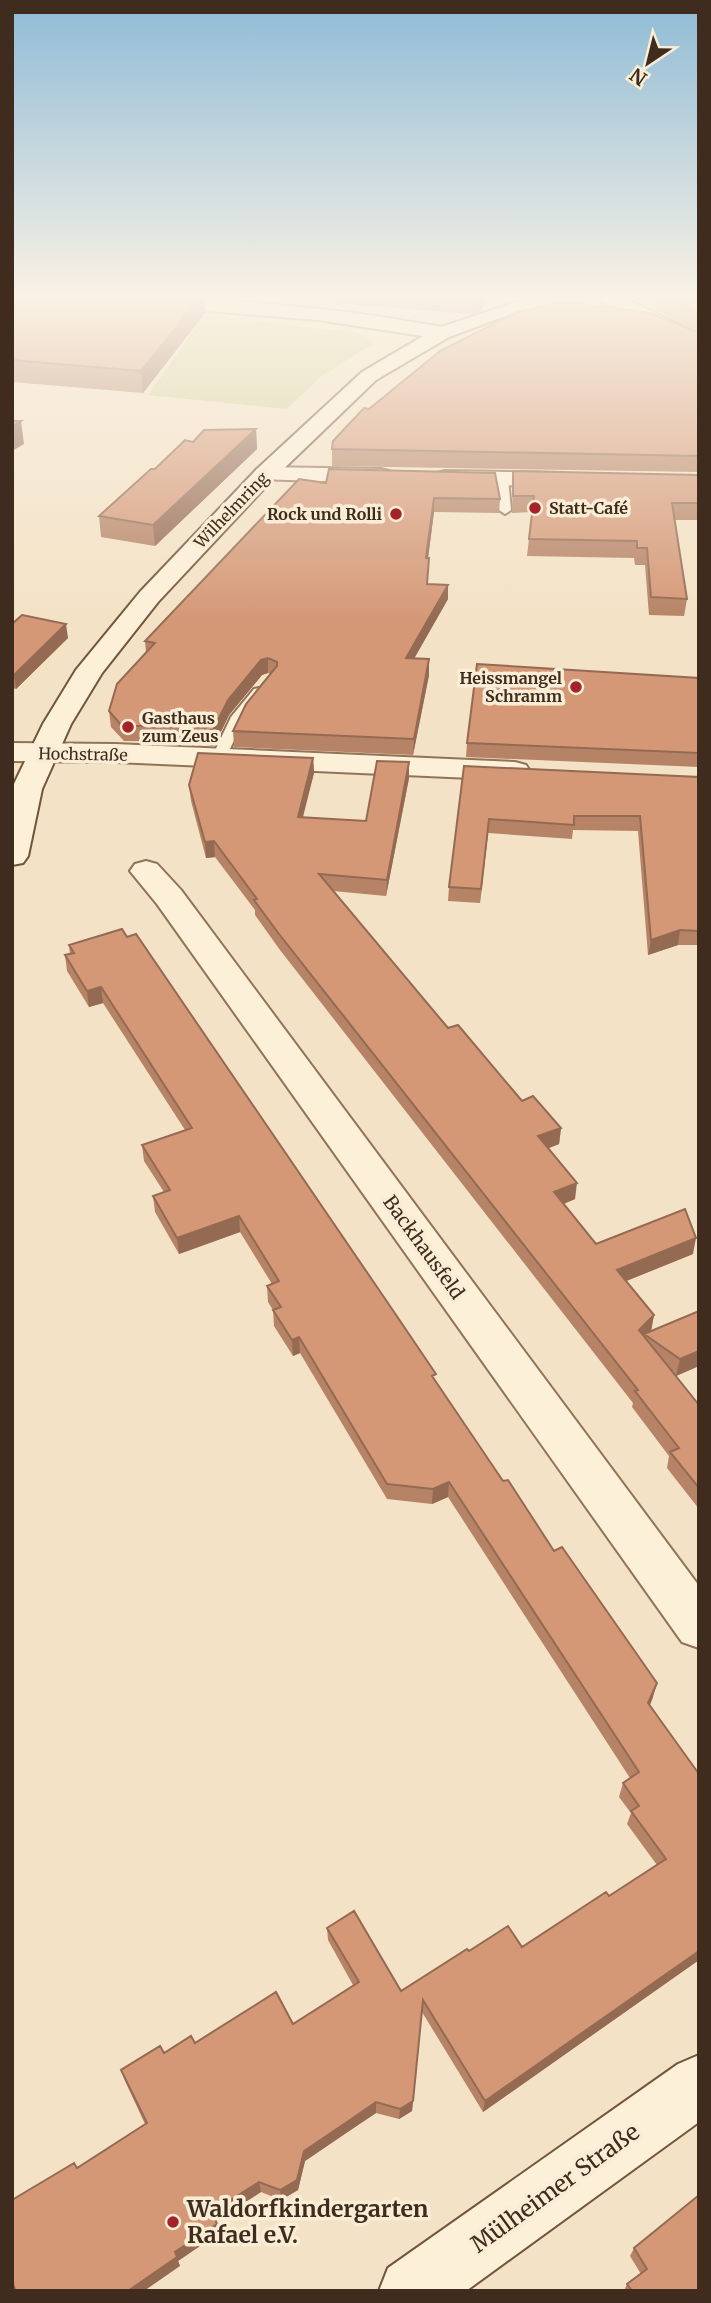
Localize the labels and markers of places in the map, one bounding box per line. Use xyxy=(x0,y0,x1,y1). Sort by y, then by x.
place label: Statt-Café xyxy=(549,498,628,518)
marker: Statt-Café xyxy=(527,500,543,516)
place label: Rock und Rolli xyxy=(267,504,383,524)
marker: Rock und Rolli xyxy=(388,506,404,522)
place label: Heissmangel Schramm xyxy=(459,668,562,706)
marker: Heissmangel Schramm xyxy=(568,679,584,695)
place label: Gasthaus zum Zeus xyxy=(142,708,219,746)
marker: Gasthaus zum Zeus xyxy=(120,719,136,735)
place label: Waldorfkindergarten Rafael e.V. xyxy=(186,2194,429,2249)
marker: Waldorfkindergarten Rafael e.V. xyxy=(165,2214,181,2230)

